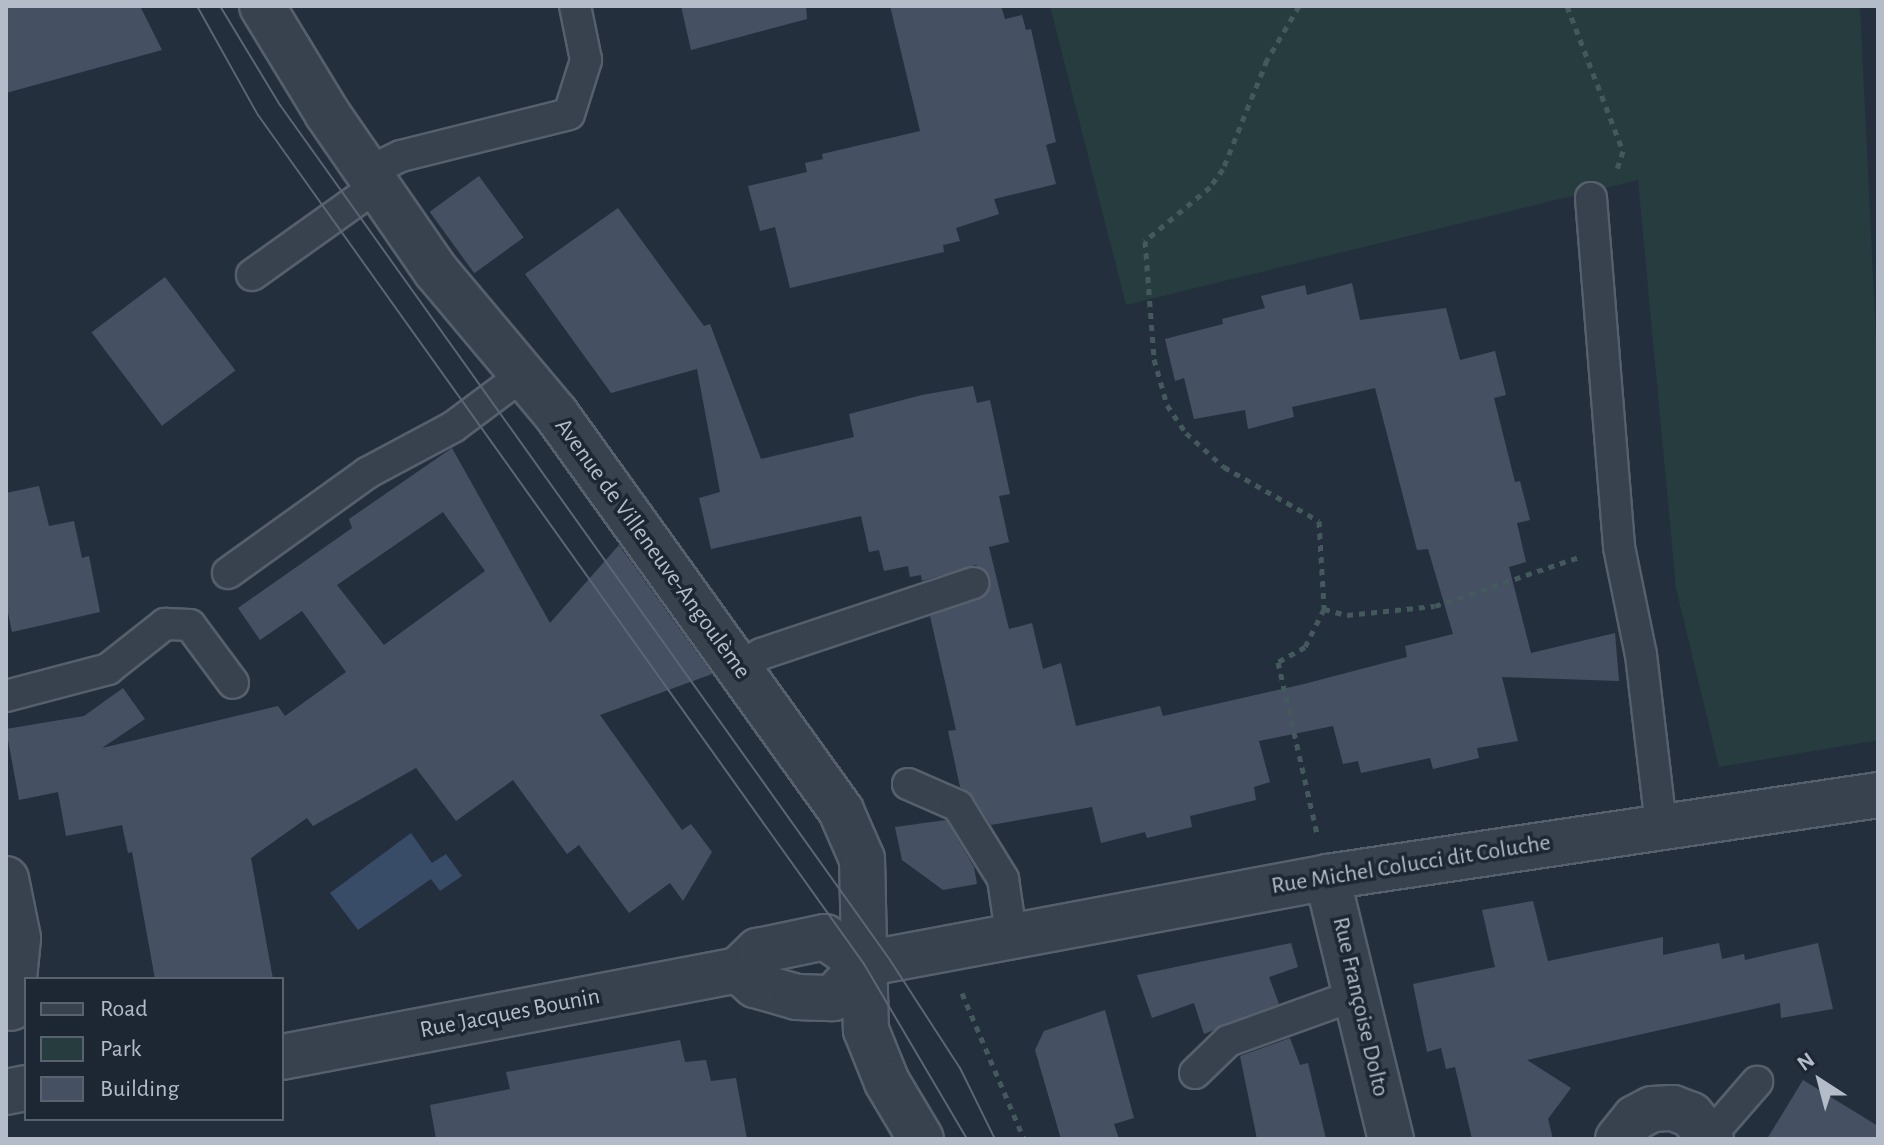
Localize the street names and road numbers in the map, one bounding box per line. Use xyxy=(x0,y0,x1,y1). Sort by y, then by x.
street label: Avenue de Villeneuve-Angoulème xyxy=(548,413,756,685)
street label: Rue Michel Colucci dit Coluche xyxy=(1269,829,1553,901)
street label: Rue Françoise Dolto xyxy=(1325,914,1395,1100)
street label: Rue Jacques Bounin xyxy=(418,982,602,1046)

